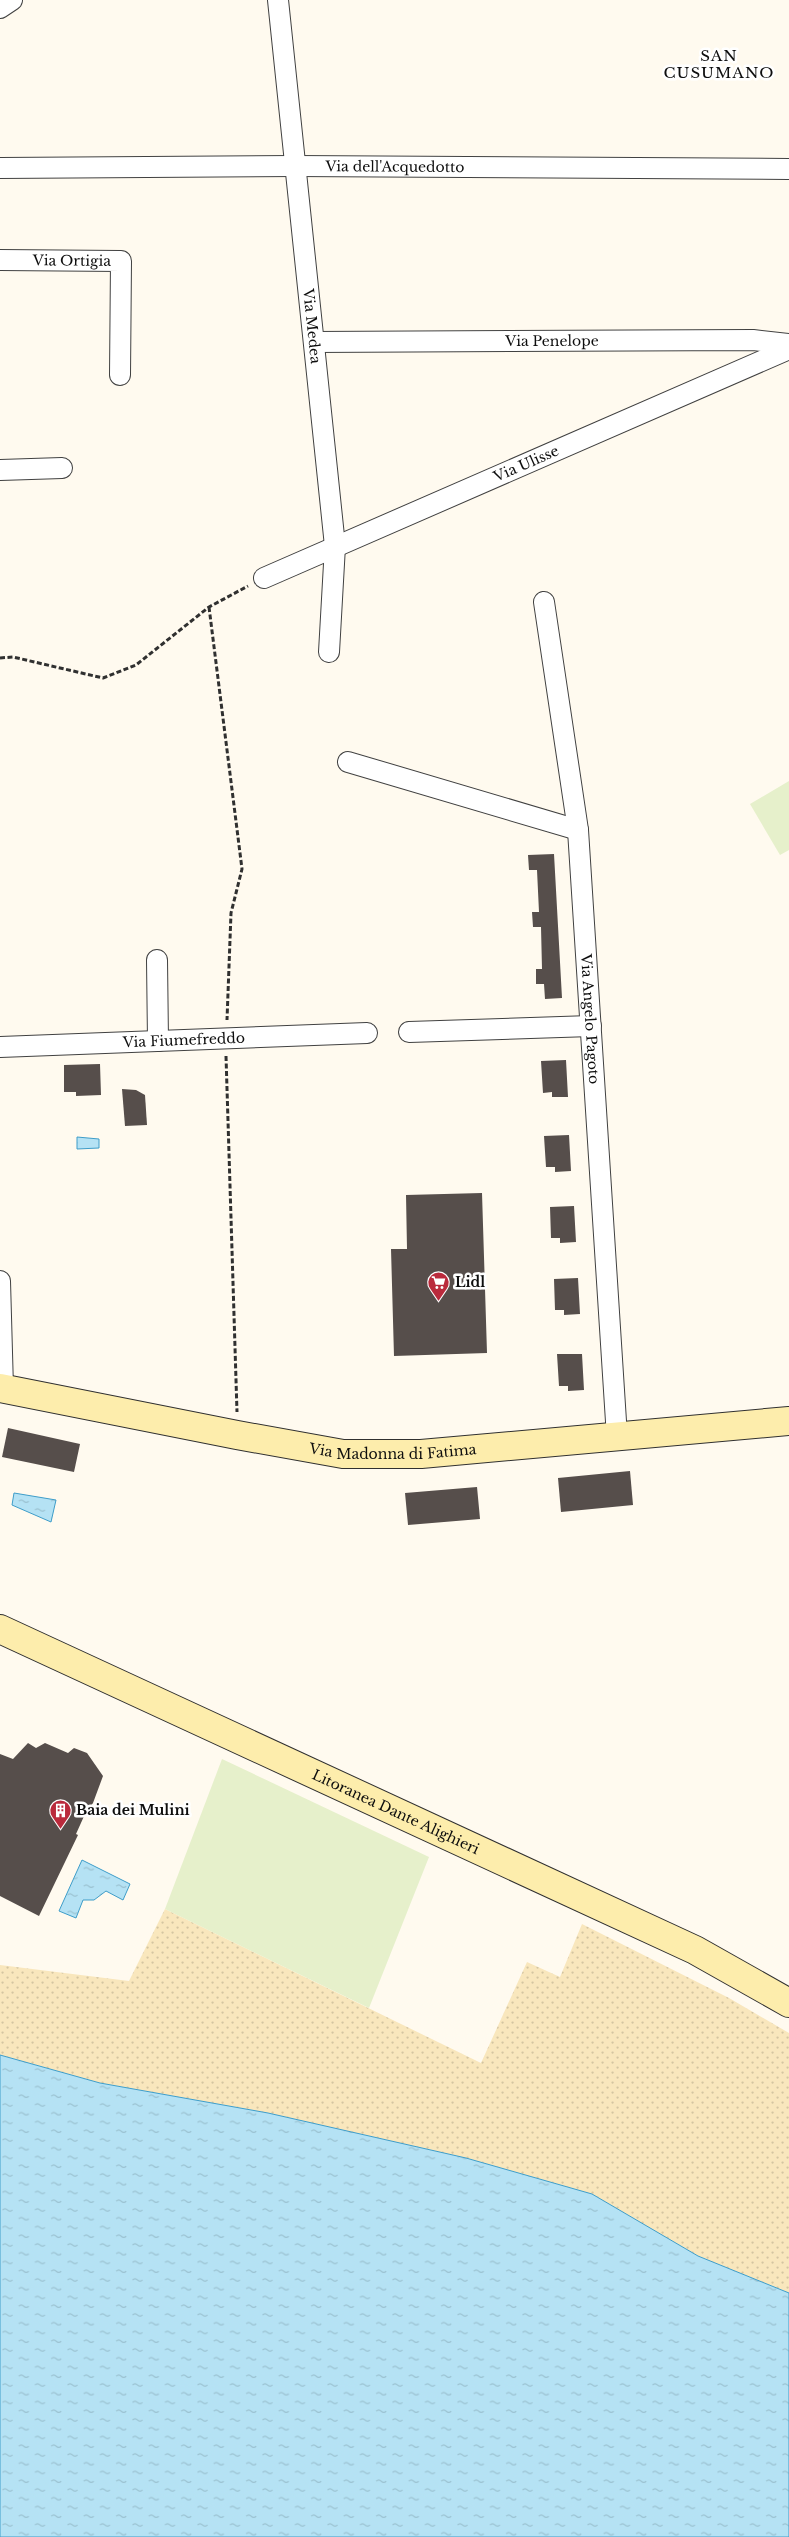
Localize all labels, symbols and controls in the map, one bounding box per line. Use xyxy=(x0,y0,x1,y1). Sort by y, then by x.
district label: SAN CUSUMANO xyxy=(664,46,774,82)
street label: Via dell'Acquedotto xyxy=(324,157,465,176)
street label: Via Ortigia xyxy=(32,251,111,270)
street label: Via Medea xyxy=(299,287,325,365)
street label: Via Penelope xyxy=(504,332,599,350)
street label: Via Ulisse xyxy=(490,442,562,486)
street label: Via Angelo Pagoto xyxy=(577,952,603,1085)
street label: Via Fiumefreddo xyxy=(121,1029,245,1051)
supermarket icon: Lidl xyxy=(427,1270,451,1301)
place label: Lidl xyxy=(455,1273,485,1291)
street label: Via Madonna di Fatima xyxy=(307,1439,477,1463)
street label: Litoranea Dante Alighieri xyxy=(309,1765,482,1858)
building icon: Baia dei Mulini xyxy=(48,1798,72,1829)
place label: Baia dei Mulini xyxy=(76,1801,190,1819)

